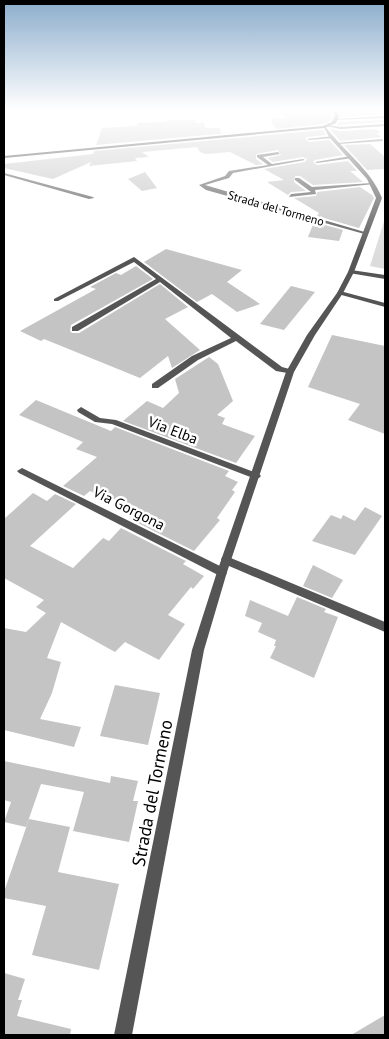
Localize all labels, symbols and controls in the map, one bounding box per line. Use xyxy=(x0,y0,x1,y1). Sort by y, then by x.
street label: Strada del Tormeno xyxy=(226,187,326,229)
street label: Via Elba xyxy=(144,411,201,448)
street label: Via Gorgona xyxy=(89,481,168,534)
street label: Strada del Tormeno xyxy=(126,718,178,868)

